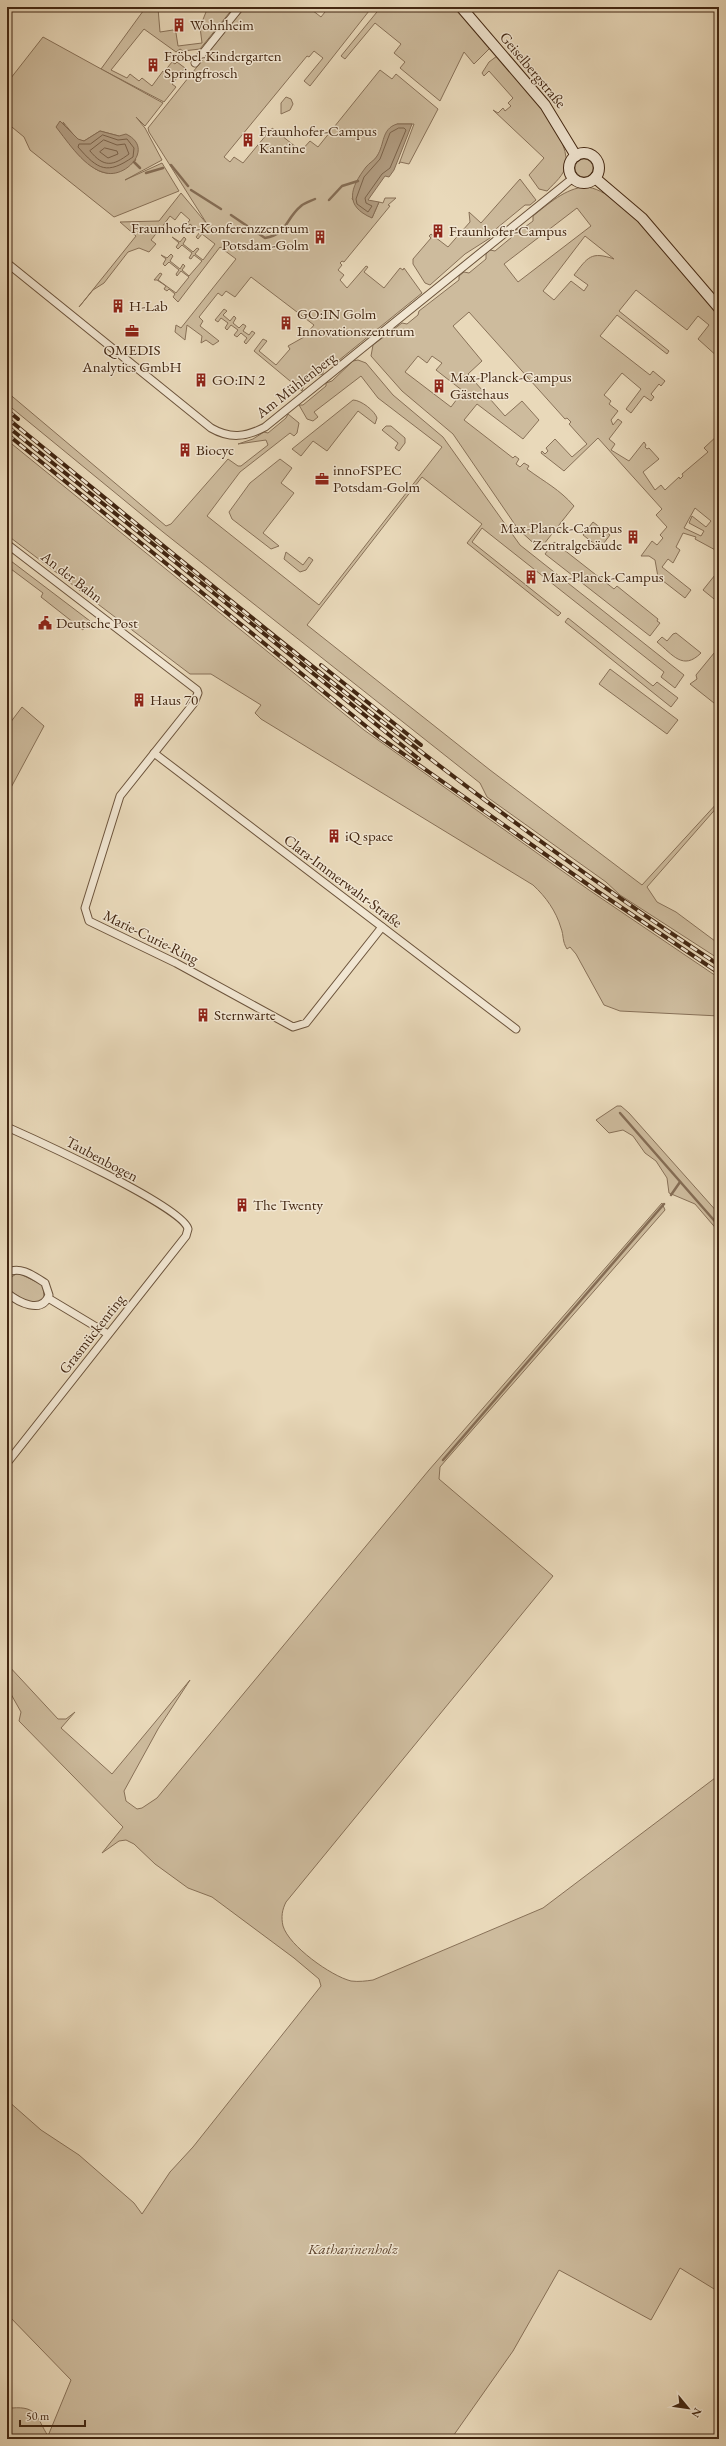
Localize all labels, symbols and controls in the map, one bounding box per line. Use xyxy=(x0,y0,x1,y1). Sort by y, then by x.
place label: Wohnheim xyxy=(190,15,254,34)
building icon: Wohnheim xyxy=(171,17,187,33)
street label: Geiselbergstraße xyxy=(496,28,571,112)
place label: Fröbel-Kindergarten Springfrosch xyxy=(164,46,282,82)
building icon: Fröbel-Kindergarten Springfrosch xyxy=(145,57,161,73)
place label: Fraunhofer-Campus Kantine xyxy=(259,121,377,157)
building icon: Fraunhofer-Campus Kantine xyxy=(240,132,256,148)
place label: Fraunhofer-Konferenzzentrum Potsdam-Golm xyxy=(131,218,309,254)
place label: Fraunhofer-Campus xyxy=(449,221,567,240)
building icon: Fraunhofer-Campus xyxy=(430,223,446,239)
building icon: Fraunhofer-Konferenzzentrum Potsdam-Golm xyxy=(312,229,328,245)
place label: H-Lab xyxy=(129,296,168,315)
building icon: H-Lab xyxy=(110,298,126,314)
place label: GO:IN Golm Innovationszentrum xyxy=(297,304,415,340)
building icon: GO:IN Golm Innovationszentrum xyxy=(278,315,294,331)
office icon: QMEDIS Analytics GmbH xyxy=(124,323,140,339)
place label: QMEDIS Analytics GmbH xyxy=(81,340,182,376)
street label: Am Mühlenberg xyxy=(251,347,340,422)
place label: Max-Planck-Campus Gästehaus xyxy=(450,367,572,403)
place label: GO:IN 2 xyxy=(212,370,266,389)
building icon: GO:IN 2 xyxy=(193,372,209,388)
building icon: Max-Planck-Campus Gästehaus xyxy=(431,378,447,394)
place label: Biocyc xyxy=(196,440,234,459)
building icon: Biocyc xyxy=(177,442,193,458)
place label: innoFSPEC Potsdam-Golm xyxy=(333,460,421,496)
office icon: innoFSPEC Potsdam-Golm xyxy=(314,471,330,487)
place label: Max-Planck-Campus Zentralgebäude xyxy=(500,518,622,554)
building icon: Max-Planck-Campus Zentralgebäude xyxy=(625,529,641,545)
street label: An der Bahn xyxy=(37,546,107,607)
place label: Max-Planck-Campus xyxy=(542,567,664,586)
building icon: Max-Planck-Campus xyxy=(523,569,539,585)
place label: Deutsche Post xyxy=(56,613,138,632)
public building icon: Deutsche Post xyxy=(37,615,53,631)
place label: Haus 70 xyxy=(150,690,198,709)
building icon: Haus 70 xyxy=(131,692,147,708)
place label: iQ space xyxy=(345,826,393,845)
building icon: iQ space xyxy=(326,828,342,844)
street label: Clara-Immerwahr-Straße xyxy=(280,830,406,931)
street label: Marie-Curie-Ring xyxy=(100,905,202,968)
place label: Sternwarte xyxy=(214,1005,276,1024)
building icon: Sternwarte xyxy=(195,1007,211,1023)
street label: Taubenbogen xyxy=(63,1132,142,1186)
place label: The Twenty xyxy=(253,1195,324,1214)
building icon: The Twenty xyxy=(234,1197,250,1213)
street label: Grasmückenring xyxy=(54,1289,129,1378)
park label: Katharinenholz xyxy=(307,2239,399,2258)
north arrow xyxy=(668,2388,708,2428)
scale bar xyxy=(20,2402,85,2428)
text: N xyxy=(688,2406,705,2420)
text: 50 m xyxy=(26,2408,50,2424)

